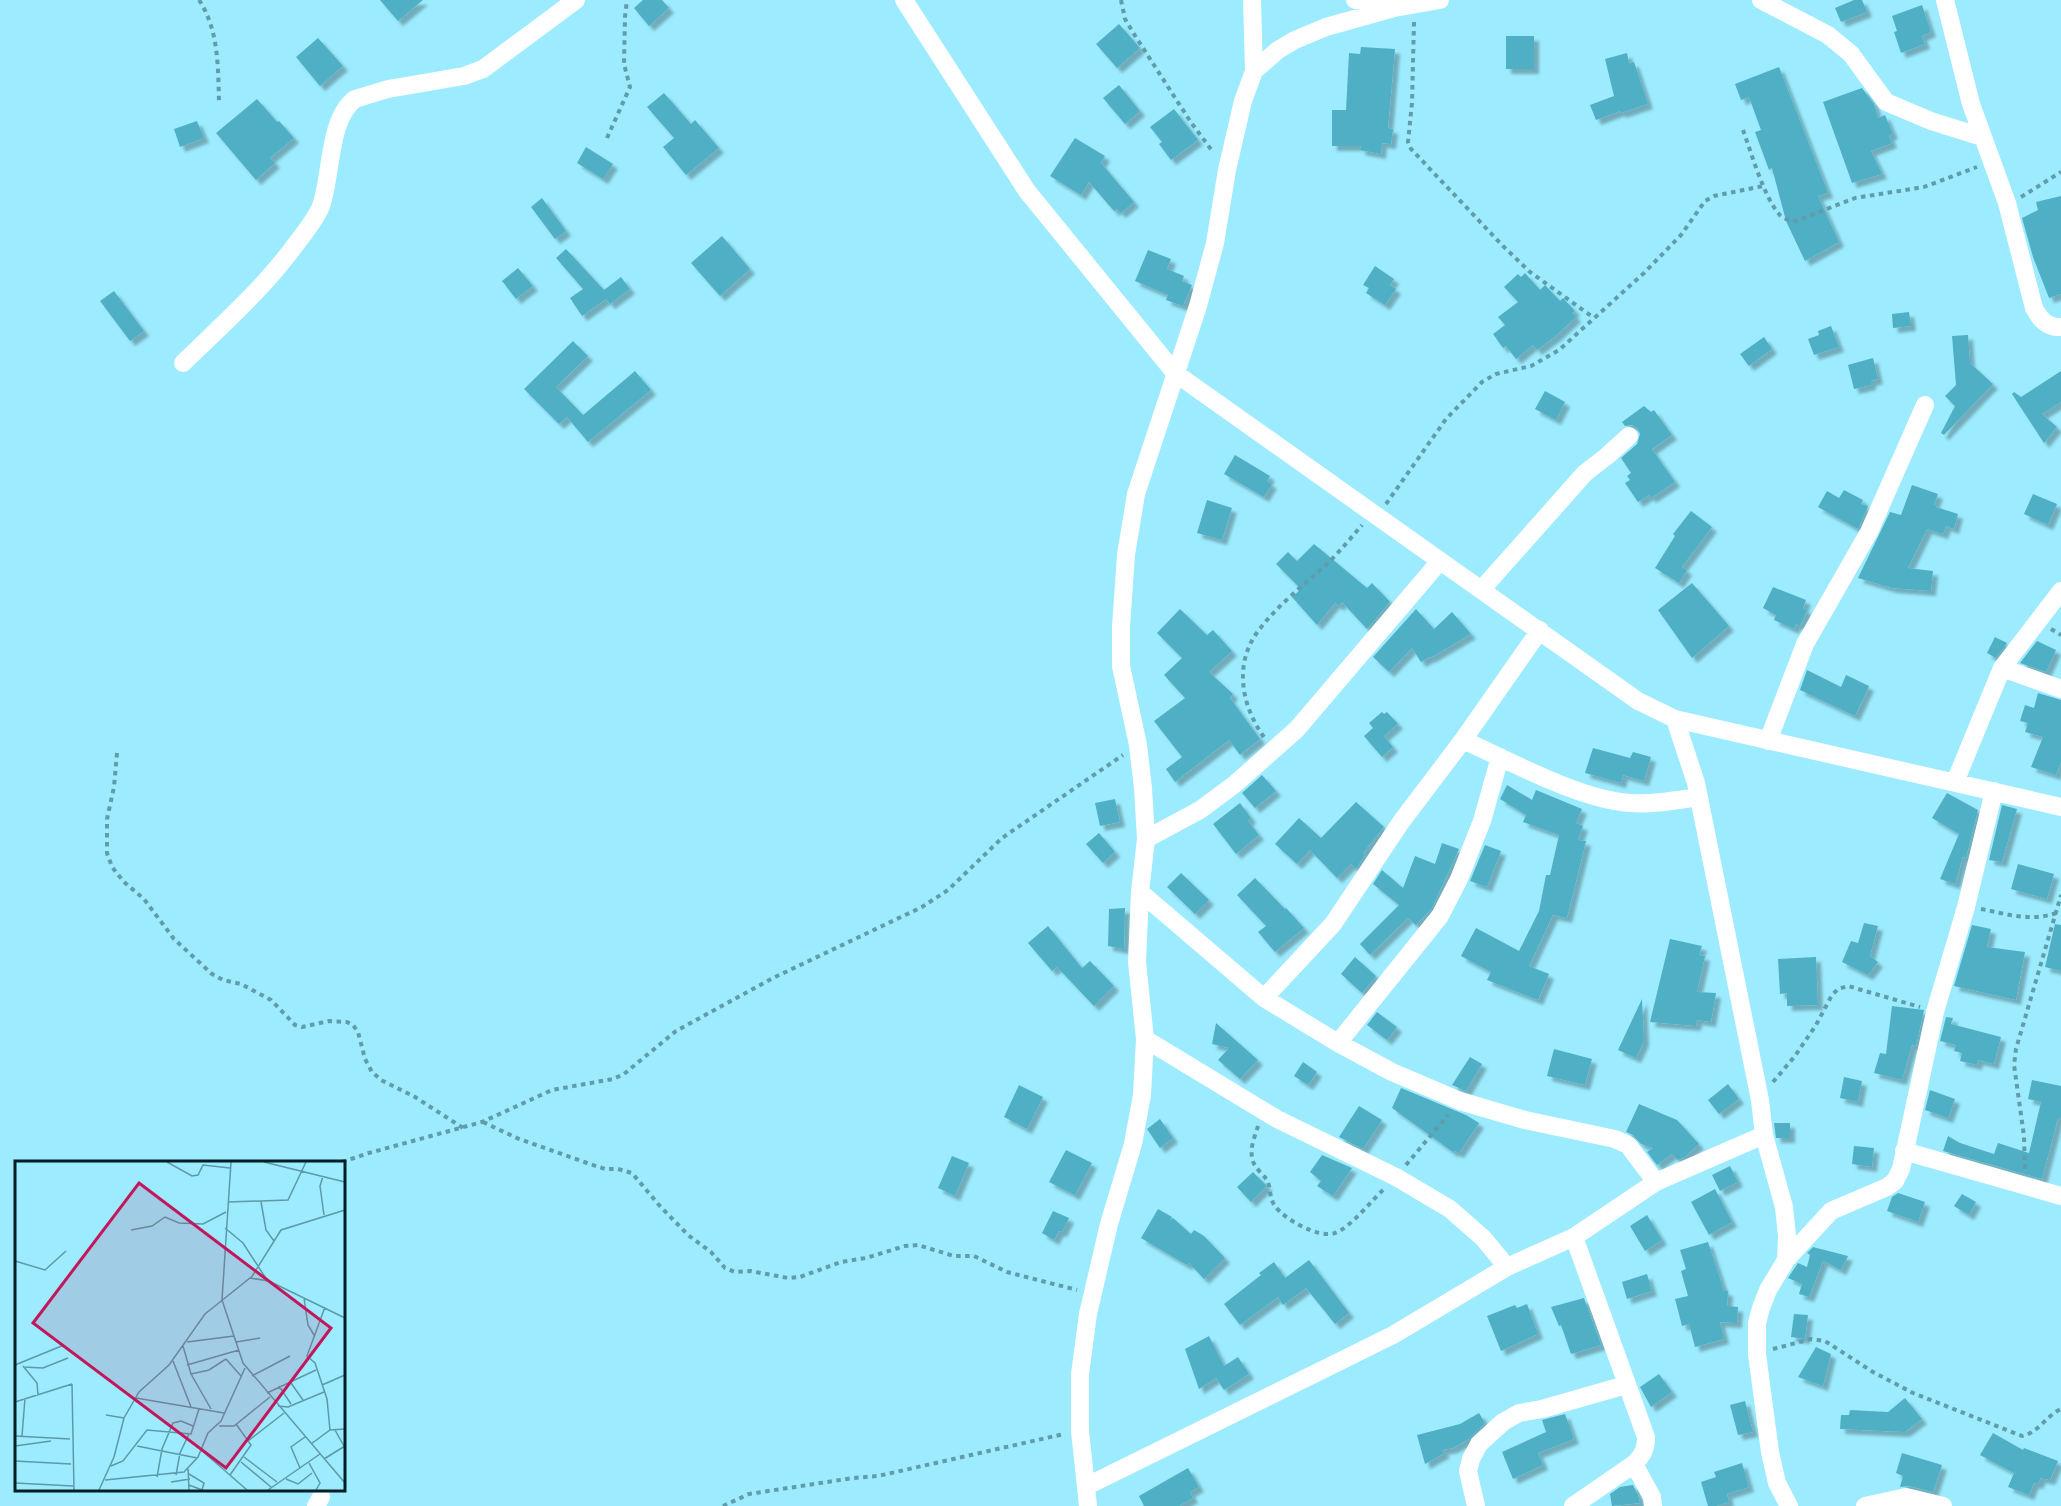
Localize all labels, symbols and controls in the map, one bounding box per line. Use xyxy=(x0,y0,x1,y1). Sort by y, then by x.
inset map xyxy=(15,1161,345,1491)

